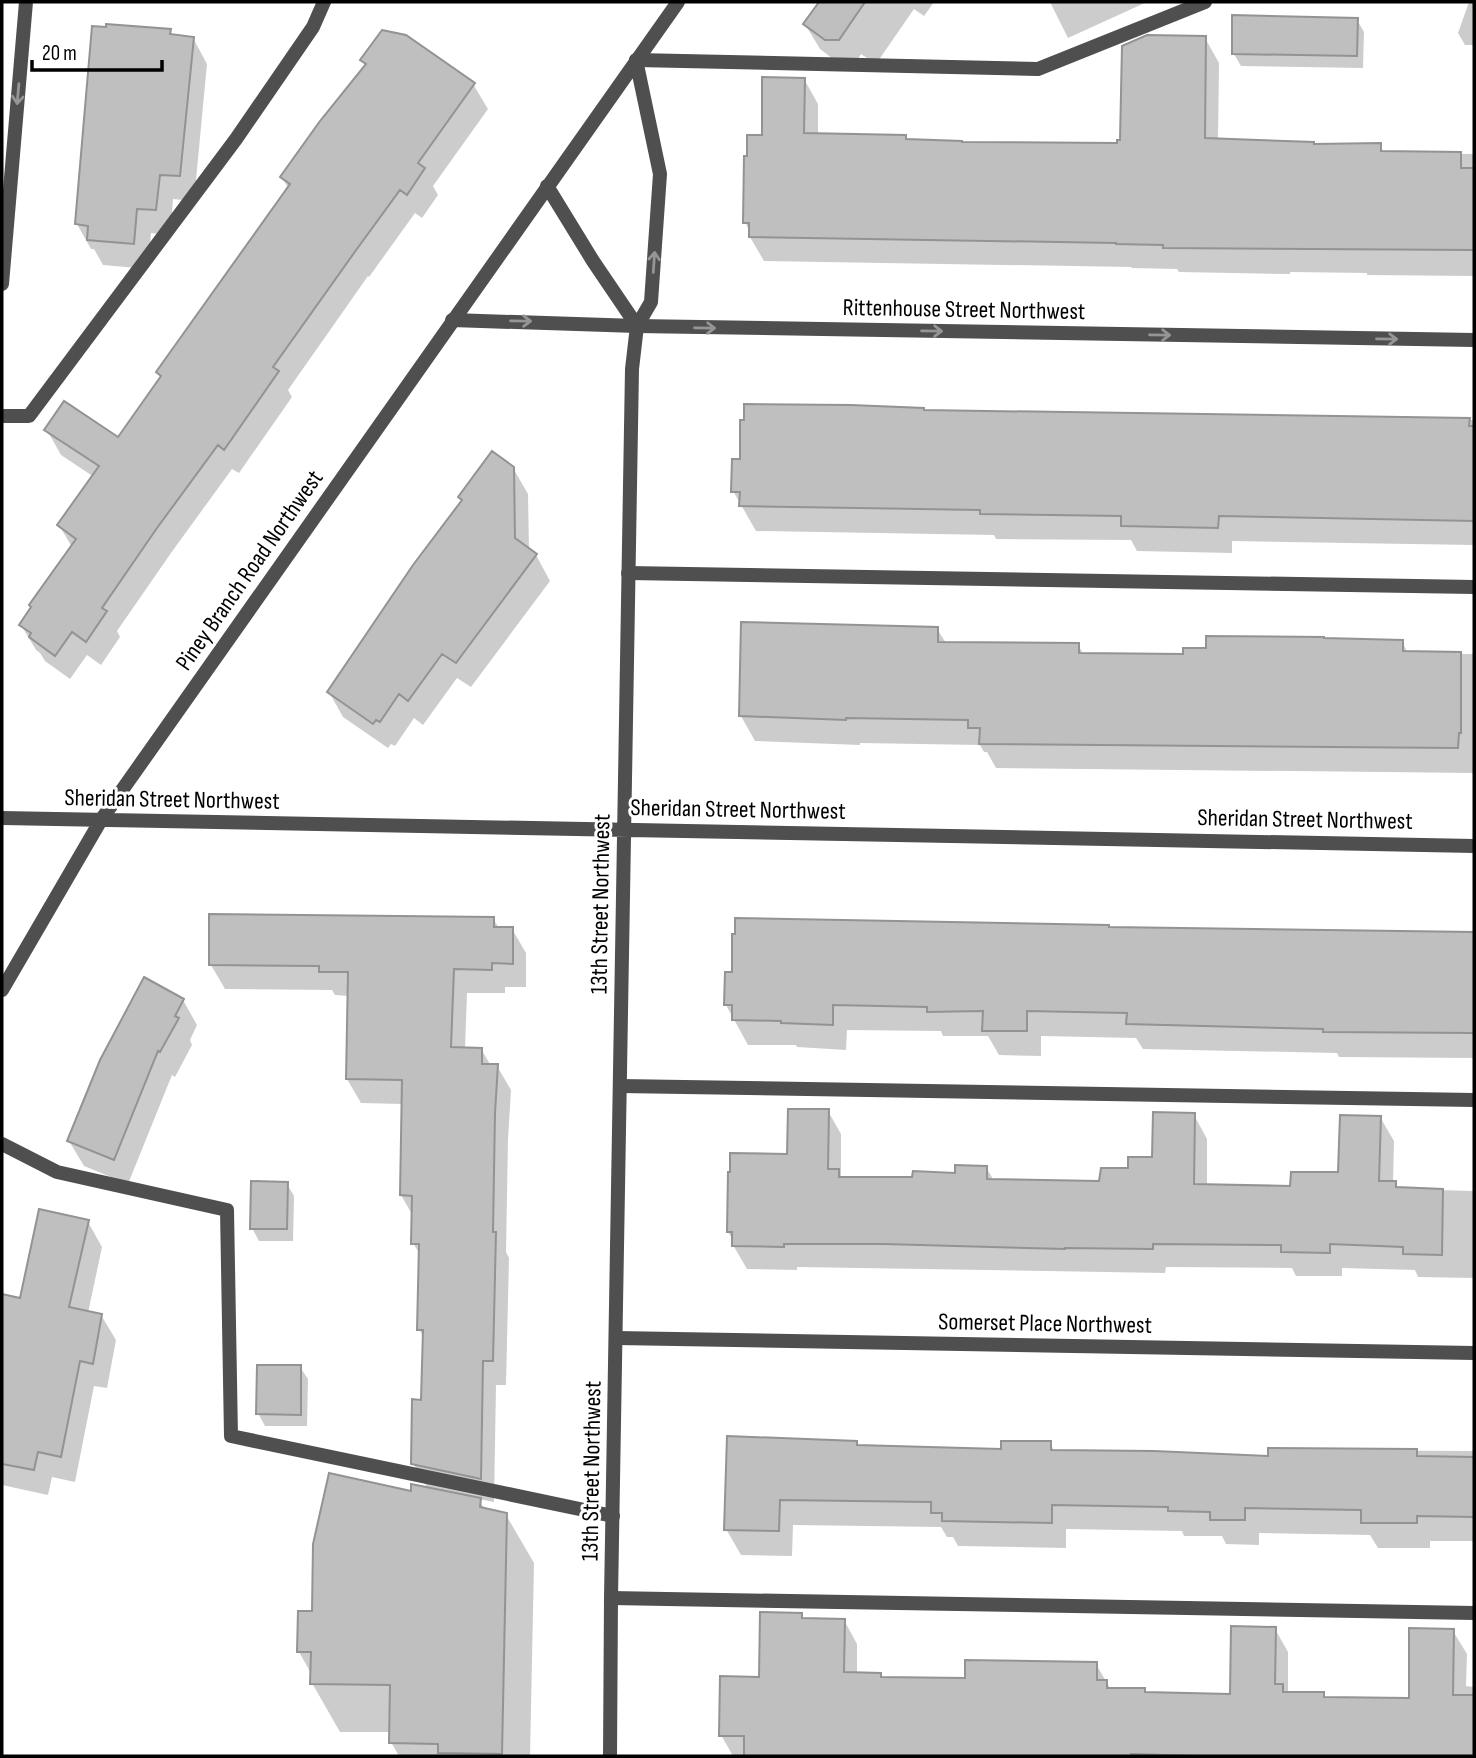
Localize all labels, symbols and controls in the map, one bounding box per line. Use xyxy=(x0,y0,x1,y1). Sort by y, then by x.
scale bar xyxy=(32,28,161,72)
text: 20 m xyxy=(42,41,77,66)
one-way arrow xyxy=(11,82,24,105)
one-way arrow xyxy=(648,251,661,274)
street label: Rittenhouse Street Northwest xyxy=(842,293,1086,326)
one-way arrow xyxy=(509,315,532,328)
one-way arrow xyxy=(693,321,716,334)
one-way arrow xyxy=(921,324,944,338)
one-way arrow xyxy=(1148,328,1171,342)
one-way arrow xyxy=(1376,332,1399,345)
street label: Piney Branch Road Northwest xyxy=(169,465,329,676)
street label: Sheridan Street Northwest xyxy=(64,783,280,816)
street label: Sheridan Street Northwest xyxy=(630,793,846,826)
street label: Sheridan Street Northwest xyxy=(1197,803,1413,836)
street label: 13th Street Northwest xyxy=(584,814,617,994)
street label: Somerset Place Northwest xyxy=(938,1307,1152,1340)
street label: 13th Street Northwest xyxy=(575,1381,608,1561)

